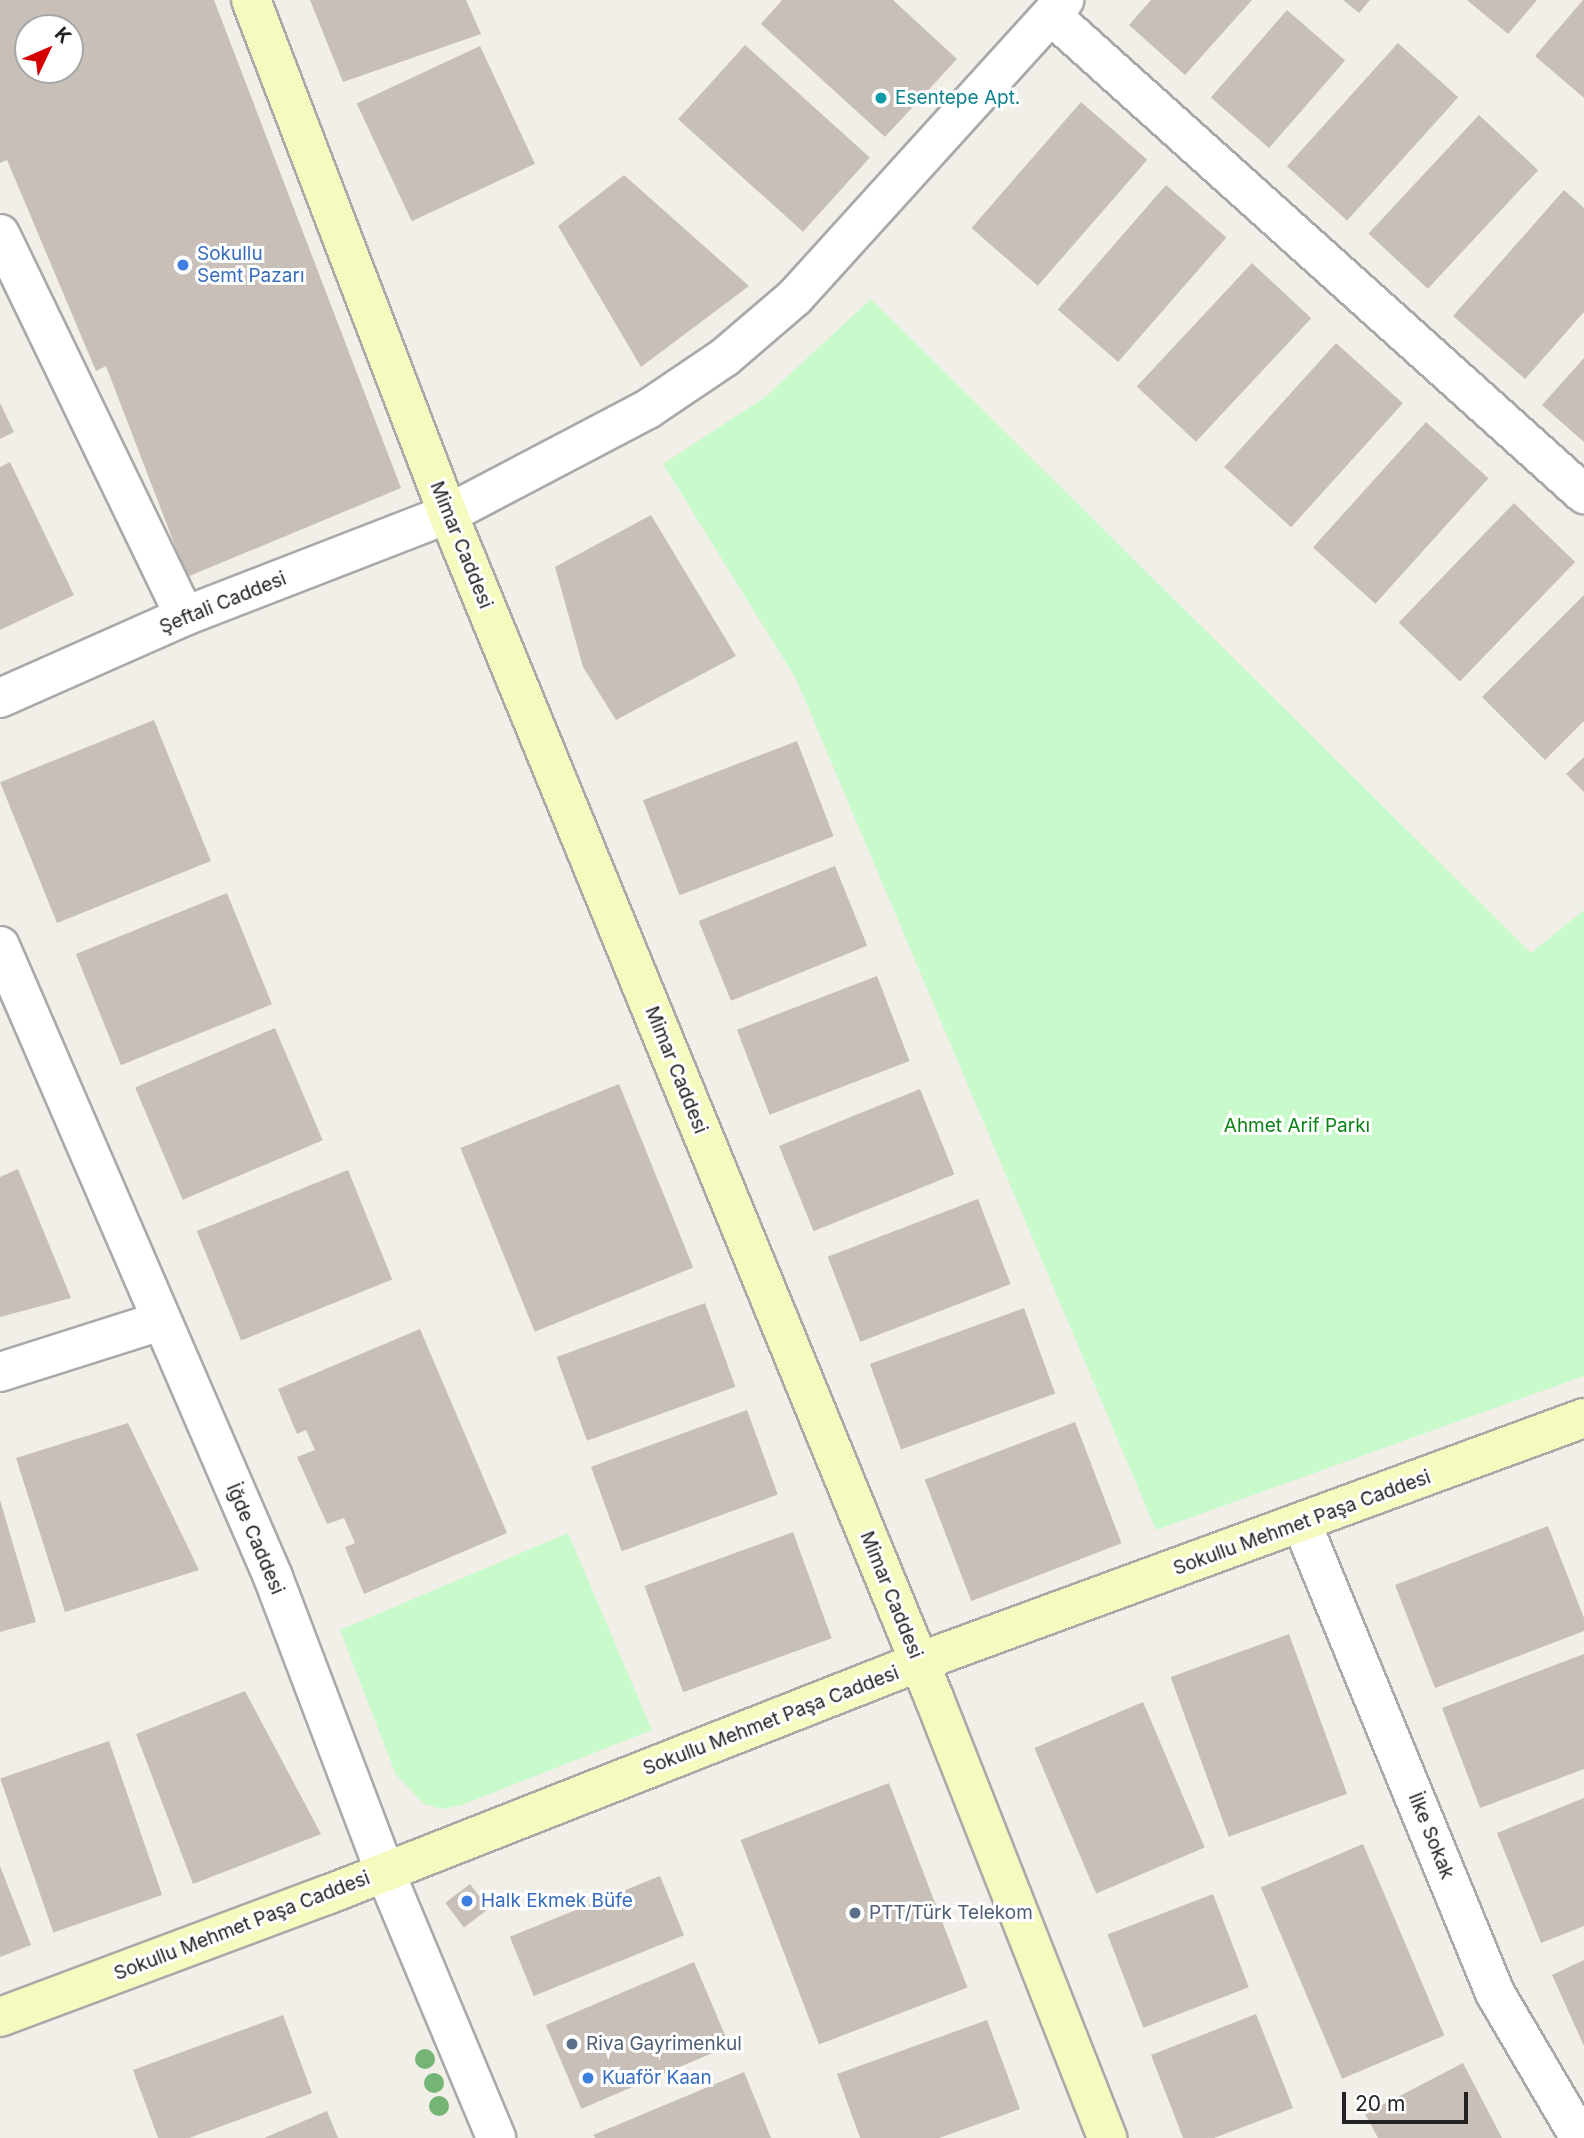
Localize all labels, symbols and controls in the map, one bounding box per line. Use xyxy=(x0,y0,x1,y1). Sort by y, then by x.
north arrow xyxy=(14,14,84,84)
text: K xyxy=(50,23,76,48)
place label: Esentepe Apt. xyxy=(895,87,1020,109)
marker: Esentepe Apt. xyxy=(873,90,889,106)
place label: Sokullu Semt Pazarı xyxy=(197,243,304,287)
marker: Sokullu Semt Pazarı xyxy=(175,257,191,273)
street label: Mimar Caddesi xyxy=(425,478,497,612)
street label: Şeftali Caddesi xyxy=(156,567,290,639)
street label: Mimar Caddesi xyxy=(640,1003,712,1137)
park label: Ahmet Arif Parkı xyxy=(1224,1115,1370,1137)
street label: Sokullu Mehmet Paşa Caddesi xyxy=(1170,1466,1434,1580)
street label: İğde Caddesi xyxy=(221,1480,289,1598)
street label: Mimar Caddesi xyxy=(855,1528,927,1662)
street label: Sokullu Mehmet Paşa Caddesi xyxy=(640,1662,902,1780)
street label: İlke Sokak xyxy=(1403,1789,1459,1883)
street label: Sokullu Mehmet Paşa Caddesi xyxy=(111,1867,373,1985)
place label: Halk Ekmek Büfe xyxy=(481,1890,633,1912)
marker: Halk Ekmek Büfe xyxy=(459,1893,475,1909)
place label: PTT/Türk Telekom xyxy=(869,1902,1033,1924)
marker: PTT/Türk Telekom xyxy=(847,1905,863,1921)
place label: Riva Gayrimenkul xyxy=(586,2033,742,2055)
marker: Riva Gayrimenkul xyxy=(564,2036,580,2052)
place label: Kuaför Kaan xyxy=(602,2067,712,2089)
marker: Kuaför Kaan xyxy=(580,2070,596,2086)
scale bar xyxy=(1346,2078,1472,2122)
text: 20 m xyxy=(1355,2091,1405,2116)

